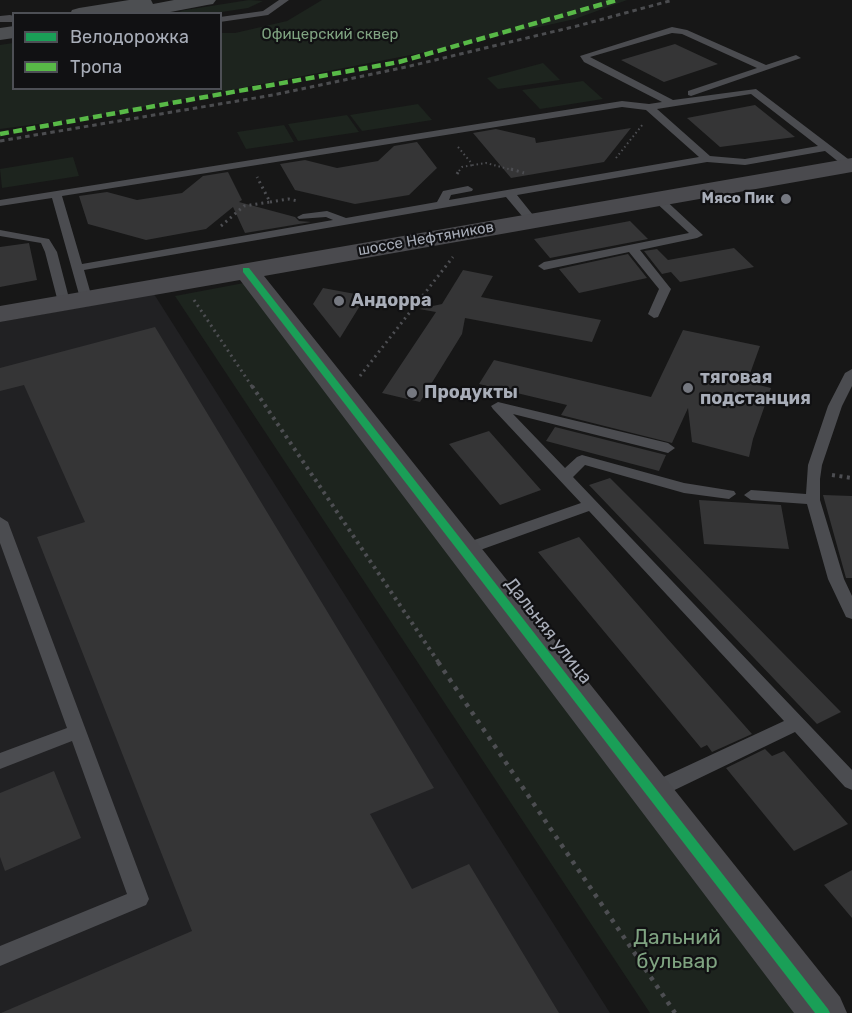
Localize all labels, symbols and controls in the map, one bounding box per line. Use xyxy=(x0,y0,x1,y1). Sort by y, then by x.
legend xyxy=(12,12,222,90)
text: Велодорожка xyxy=(70,26,189,48)
park label: Офицерский сквер xyxy=(262,26,398,44)
text: Тропа xyxy=(70,56,122,78)
place label: Мясо Пик xyxy=(701,190,774,208)
marker: Мясо Пик xyxy=(779,192,793,206)
street label: шоссе Нефтяников xyxy=(357,218,495,260)
place label: Андорра xyxy=(351,290,432,312)
marker: Андорра xyxy=(332,294,346,308)
place label: тяговая подстанция xyxy=(700,367,811,410)
marker: тяговая подстанция xyxy=(681,381,695,395)
place label: Продукты xyxy=(424,382,518,404)
marker: Продукты xyxy=(405,386,419,400)
street label: Дальняя улица xyxy=(500,574,596,688)
park label: Дальний бульвар xyxy=(633,925,721,975)

